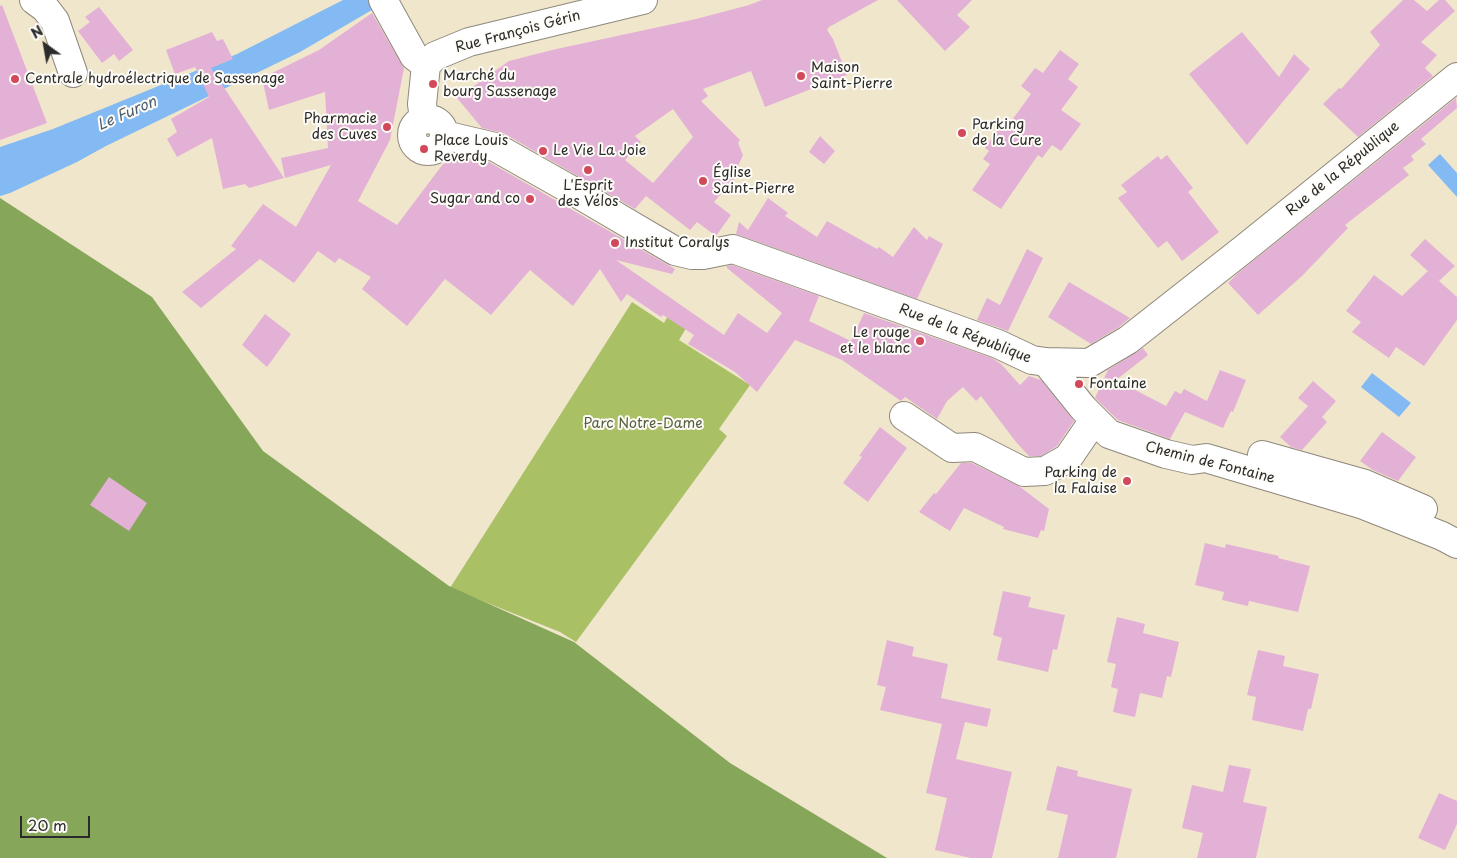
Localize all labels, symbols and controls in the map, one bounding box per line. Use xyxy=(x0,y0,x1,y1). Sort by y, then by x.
street label: Rue François Gérin xyxy=(454,7,582,57)
north arrow xyxy=(20,20,70,70)
text: N xyxy=(27,20,47,44)
place label: Maison Saint-Pierre xyxy=(811,60,893,92)
place label: Marché du bourg Sassenage xyxy=(443,68,557,100)
marker: Maison Saint-Pierre xyxy=(795,70,807,82)
place label: Centrale hydroélectrique de Sassenage xyxy=(25,71,285,87)
marker: Centrale hydroélectrique de Sassenage xyxy=(9,73,21,85)
marker: Marché du bourg Sassenage xyxy=(427,78,439,90)
water label: Le Furon xyxy=(95,93,159,135)
place label: Pharmacie des Cuves xyxy=(304,111,377,144)
place label: Parking de la Cure xyxy=(972,117,1042,150)
street label: Rue de la République xyxy=(1283,118,1403,220)
marker: Pharmacie des Cuves xyxy=(381,121,393,133)
marker: Parking de la Cure xyxy=(956,127,968,139)
place label: Place Louis Reverdy xyxy=(434,133,508,166)
marker: Place Louis Reverdy xyxy=(418,143,430,155)
place label: Le Vie La Joie xyxy=(553,143,646,159)
marker: Le Vie La Joie xyxy=(537,145,549,157)
marker: L'Esprit des Vélos xyxy=(582,164,594,176)
place label: Église Saint-Pierre xyxy=(713,165,795,198)
marker: Église Saint-Pierre xyxy=(697,175,709,187)
place label: L'Esprit des Vélos xyxy=(558,178,618,210)
place label: Sugar and co xyxy=(430,191,520,207)
marker: Sugar and co xyxy=(524,193,536,205)
place label: Institut Coralys xyxy=(625,235,729,251)
marker: Institut Coralys xyxy=(609,237,621,249)
street label: Rue de la République xyxy=(896,301,1034,367)
place label: Le rouge et le blanc xyxy=(840,325,910,358)
marker: Le rouge et le blanc xyxy=(914,335,926,347)
place label: Fontaine xyxy=(1089,376,1147,392)
marker: Fontaine xyxy=(1073,378,1085,390)
park label: Parc Notre-Dame xyxy=(583,416,703,432)
street label: Chemin de Fontaine xyxy=(1143,439,1277,487)
place label: Parking de la Falaise xyxy=(1045,465,1117,498)
marker: Parking de la Falaise xyxy=(1121,475,1133,487)
scale bar xyxy=(22,806,92,838)
text: 20 m xyxy=(28,813,67,836)

